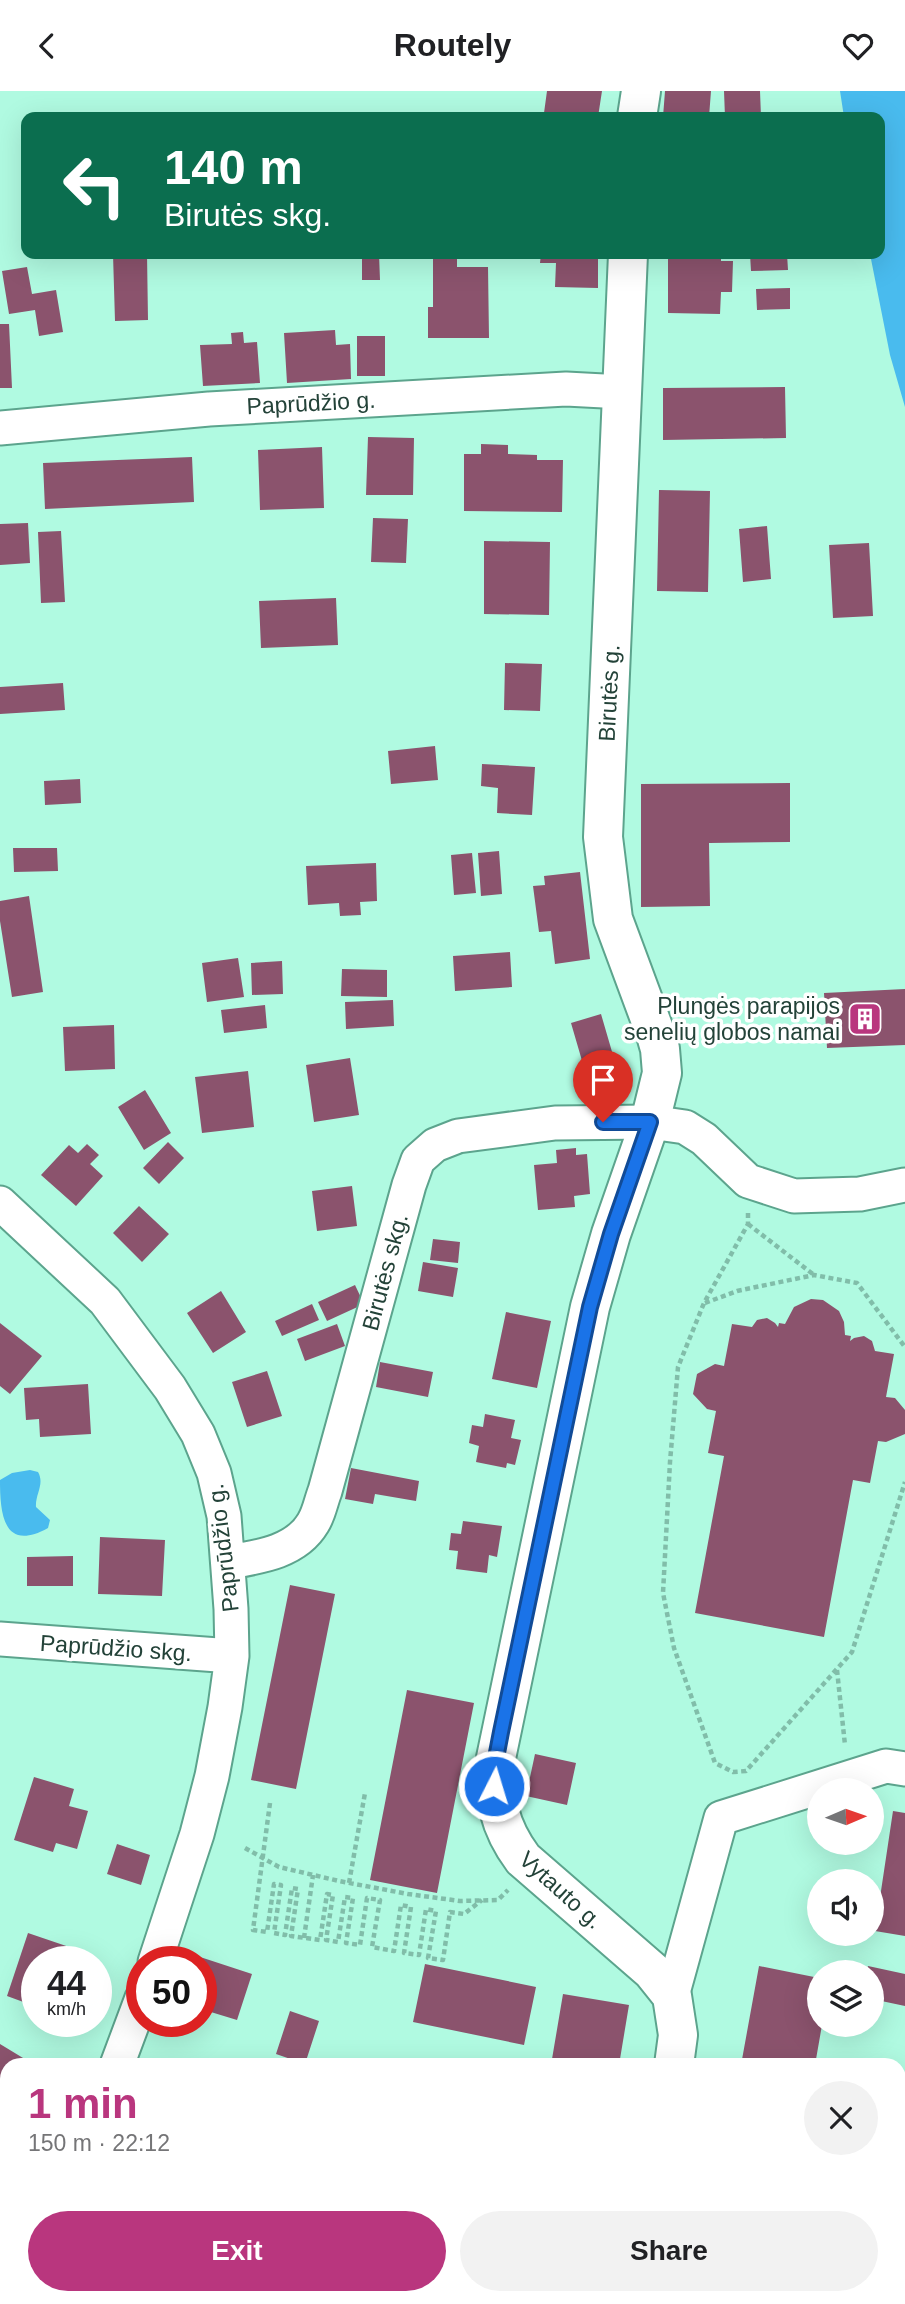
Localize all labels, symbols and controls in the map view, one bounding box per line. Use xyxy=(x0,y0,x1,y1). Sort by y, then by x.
icon: back xyxy=(28,27,66,65)
text: Routely xyxy=(394,27,511,63)
icon: heart xyxy=(839,27,877,65)
icon: left xyxy=(49,140,140,231)
text: 140 m xyxy=(164,140,303,194)
text: Birutės skg. xyxy=(164,197,331,233)
street label: Paprūdžio g. xyxy=(246,387,376,419)
street label: Birutės g. xyxy=(593,644,625,742)
place label: Plungės parapijos senelių globos namai xyxy=(624,993,840,1045)
building icon: Plungės parapijos senelių globos namai xyxy=(846,1000,884,1038)
pin xyxy=(573,1050,633,1122)
icon: arrive xyxy=(584,1061,622,1099)
street label: Birutės skg. xyxy=(357,1211,413,1333)
street label: Paprūdžio g. xyxy=(202,1482,244,1614)
street label: Paprūdžio skg. xyxy=(39,1630,193,1666)
position arrow xyxy=(457,1749,531,1823)
north arrow xyxy=(807,1778,884,1855)
map controls xyxy=(807,1778,884,2037)
street label: Vytauto g. xyxy=(514,1846,608,1934)
button: sound xyxy=(807,1869,884,1946)
speed limit sign: 50 xyxy=(126,1946,217,2037)
button: layers xyxy=(807,1960,884,2037)
text: 44 xyxy=(47,1963,86,2002)
text: km/h xyxy=(47,1999,86,2019)
text: 1 min xyxy=(28,2080,138,2127)
button: close xyxy=(804,2081,878,2155)
text: 150 m · 22:12 xyxy=(28,2130,170,2156)
button: Exit xyxy=(28,2211,446,2291)
button: Share xyxy=(460,2211,878,2291)

